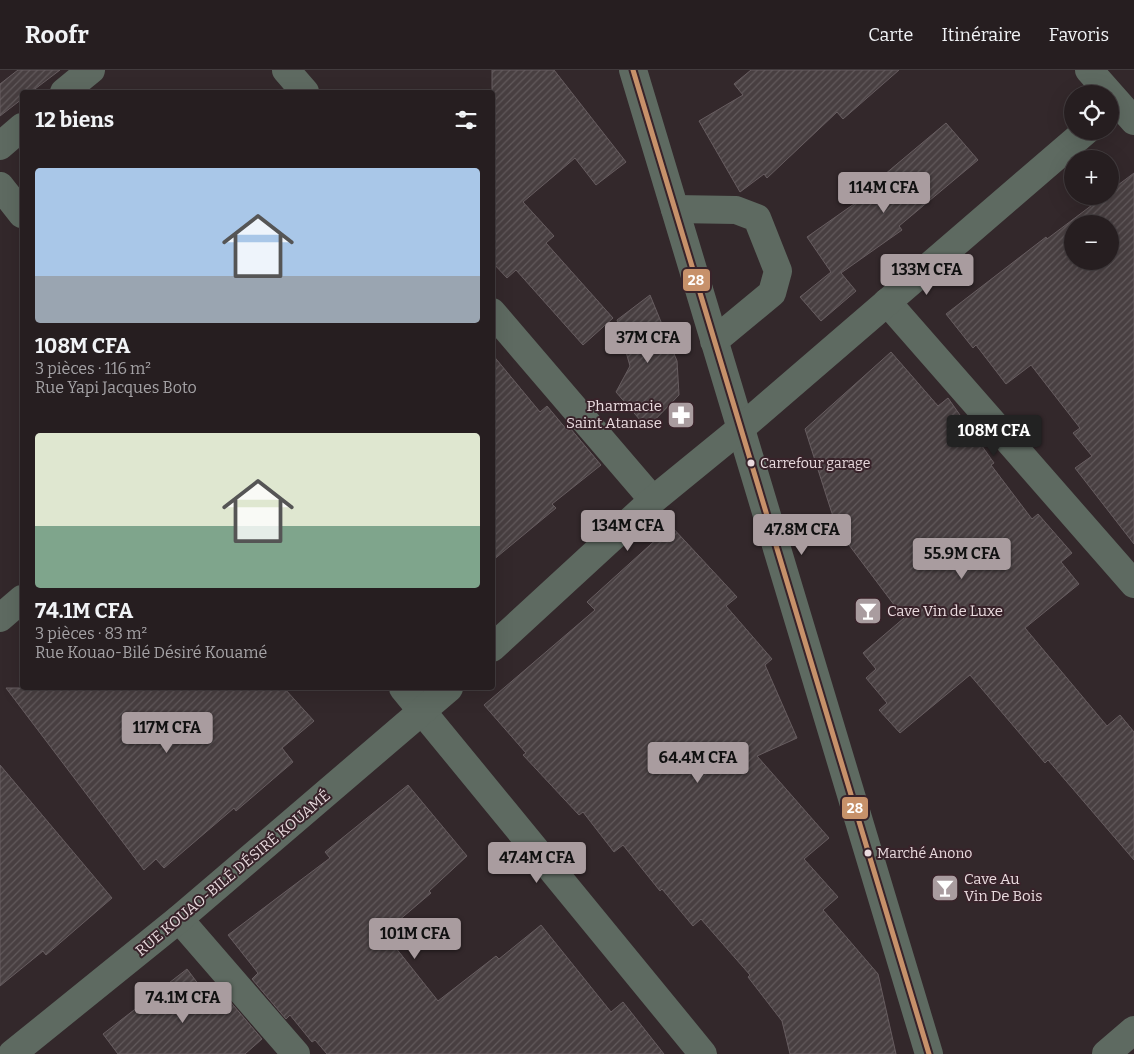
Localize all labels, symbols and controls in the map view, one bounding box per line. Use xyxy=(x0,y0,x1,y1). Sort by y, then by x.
text: Roofr xyxy=(25,21,89,49)
text: Carte xyxy=(868,24,913,46)
text: Itinéraire xyxy=(941,24,1021,46)
text: Favoris xyxy=(1049,24,1109,46)
map controls xyxy=(1064,85,1119,270)
button: locate xyxy=(1064,85,1119,140)
icon: filters xyxy=(452,106,480,134)
text: 12 biens xyxy=(35,107,114,133)
button: + xyxy=(1064,150,1119,205)
pin: 114M CFA xyxy=(832,172,936,214)
text: 114M CFA xyxy=(849,178,919,197)
icon: home xyxy=(213,201,303,291)
button: − xyxy=(1064,215,1119,270)
pin: 133M CFA xyxy=(875,254,979,296)
text: 133M CFA xyxy=(891,260,963,279)
line badge: 28 xyxy=(682,268,711,292)
text: 28 xyxy=(688,272,704,289)
pin: 37M CFA xyxy=(602,322,694,364)
text: 37M CFA xyxy=(616,328,680,347)
text: 108M CFA xyxy=(35,333,130,359)
text: 3 pièces · 116 m² xyxy=(35,359,151,378)
text: Rue Yapi Jacques Boto xyxy=(35,378,197,397)
place label: Pharmacie Saint Atanase xyxy=(566,397,662,432)
pharmacy icon: Pharmacie Saint Atanase xyxy=(666,400,696,430)
pin: 108M CFA xyxy=(942,414,1046,457)
text: 108M CFA xyxy=(958,421,1030,440)
place label: Carrefour garage xyxy=(760,455,870,472)
marker: Carrefour garage xyxy=(746,458,756,468)
icon: home xyxy=(213,466,303,556)
pin: 134M CFA xyxy=(576,510,680,552)
pin: 47.8M CFA xyxy=(745,514,859,556)
text: 134M CFA xyxy=(592,516,664,535)
text: 47.8M CFA xyxy=(764,520,840,539)
pin: 55.9M CFA xyxy=(905,538,1019,580)
text: 55.9M CFA xyxy=(924,544,1000,563)
bar icon: Cave Vin de Luxe xyxy=(853,596,883,626)
text: 74.1M CFA xyxy=(35,598,133,624)
place label: Cave Vin de Luxe xyxy=(887,602,1003,620)
text: 3 pièces · 83 m² xyxy=(35,624,147,643)
text: Rue Kouao-Bilé Désiré Kouamé xyxy=(35,643,267,662)
pin: 117M CFA xyxy=(115,712,219,754)
text: 117M CFA xyxy=(133,718,201,737)
pin: 64.4M CFA xyxy=(641,742,755,784)
text: 64.4M CFA xyxy=(659,748,737,767)
street label: RUE KOUAO-BILÉ DÉSIRÉ KOUAMÉ xyxy=(132,786,334,960)
line badge: 28 xyxy=(841,796,869,820)
text: 28 xyxy=(847,800,863,817)
pin: 47.4M CFA xyxy=(480,842,594,884)
place label: Marché Anono xyxy=(877,845,972,862)
text: 47.4M CFA xyxy=(499,848,575,867)
marker: Marché Anono xyxy=(863,848,873,858)
place label: Cave Au Vin De Bois xyxy=(964,870,1042,905)
bar icon: Cave Au Vin De Bois xyxy=(930,873,960,903)
pin: 101M CFA xyxy=(363,918,467,960)
text: 101M CFA xyxy=(380,924,450,943)
pin: 74.1M CFA xyxy=(126,982,240,1024)
text: 74.1M CFA xyxy=(146,988,220,1007)

